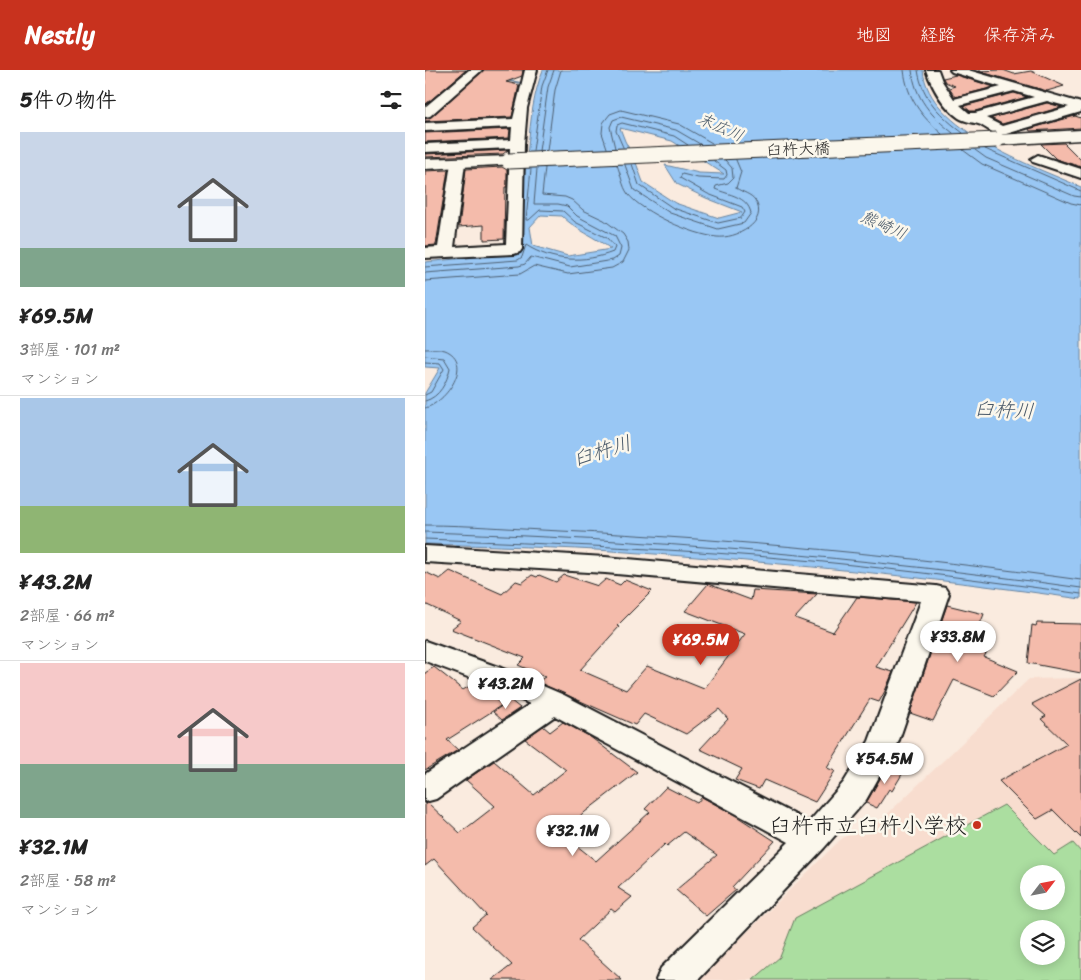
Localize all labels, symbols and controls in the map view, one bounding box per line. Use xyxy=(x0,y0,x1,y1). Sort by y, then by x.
text: Nestly xyxy=(25,14,95,56)
text: 地図 xyxy=(856,19,892,51)
text: 経路 xyxy=(920,19,956,51)
text: 保存済み xyxy=(984,19,1056,51)
text: 5件の物件 xyxy=(20,81,117,119)
icon: filters xyxy=(377,86,405,114)
water label: 末広川 xyxy=(693,104,749,150)
street label: 臼杵大橋 xyxy=(766,133,830,165)
icon: home xyxy=(168,165,258,255)
water label: 熊崎川 xyxy=(856,202,912,248)
text: ¥69.5M xyxy=(20,297,93,335)
text: 3部屋 · 101 m² xyxy=(20,335,120,364)
text: マンション xyxy=(20,364,99,393)
water label: 臼杵川 xyxy=(973,391,1035,429)
water label: 臼杵川 xyxy=(568,425,636,477)
icon: home xyxy=(168,430,258,520)
text: ¥43.2M xyxy=(20,563,92,601)
text: 2部屋 · 66 m² xyxy=(20,601,115,630)
pin: ¥33.8M xyxy=(917,620,999,663)
text: ¥33.8M xyxy=(931,622,985,651)
pin: ¥69.5M xyxy=(660,624,742,666)
text: ¥69.5M xyxy=(673,625,729,654)
text: マンション xyxy=(20,630,99,659)
pin: ¥43.2M xyxy=(465,668,547,710)
text: ¥43.2M xyxy=(479,669,533,698)
icon: home xyxy=(168,695,258,785)
pin: ¥54.5M xyxy=(844,742,926,785)
text: ¥54.5M xyxy=(857,744,913,773)
place label: 臼杵市立臼杵小学校 xyxy=(769,806,967,845)
pin: ¥32.1M xyxy=(532,814,614,857)
text: ¥32.1M xyxy=(547,816,599,845)
marker: 臼杵市立臼杵小学校 xyxy=(971,819,983,831)
text: ¥32.1M xyxy=(20,828,88,866)
north arrow xyxy=(1020,865,1065,910)
map controls xyxy=(1020,865,1065,965)
text: 2部屋 · 58 m² xyxy=(20,866,116,895)
text: マンション xyxy=(20,895,99,924)
button: layers xyxy=(1020,920,1065,965)

